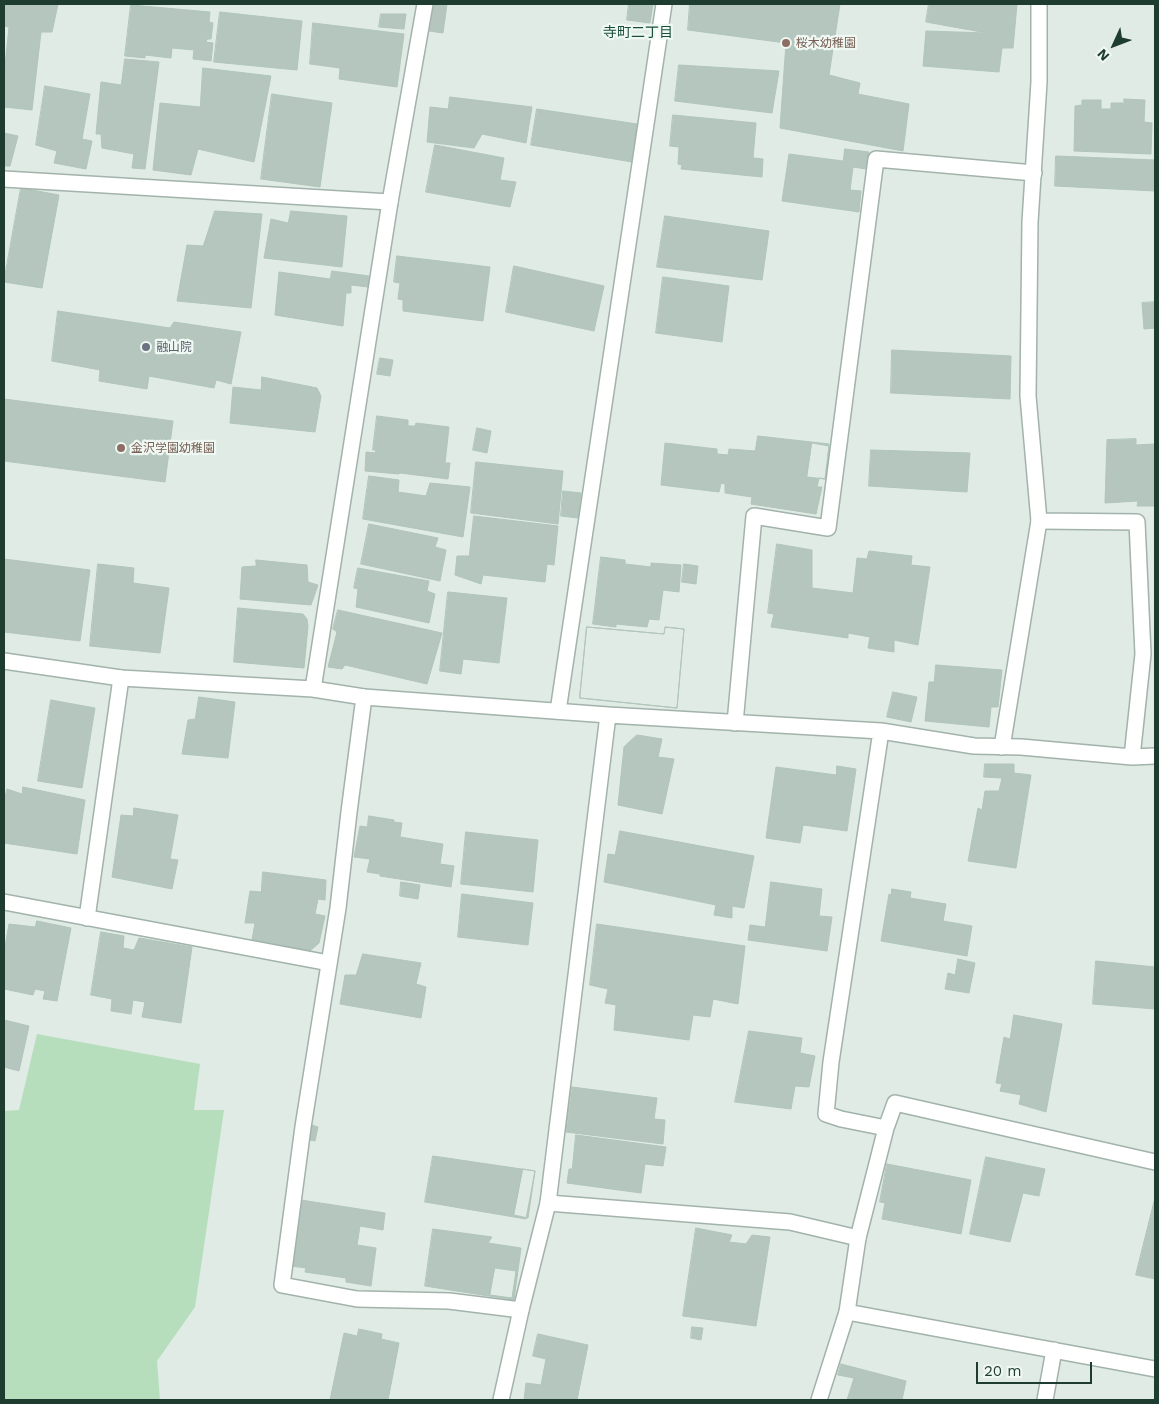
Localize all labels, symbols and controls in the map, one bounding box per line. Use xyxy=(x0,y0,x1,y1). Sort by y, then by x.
north arrow xyxy=(1089,20,1139,70)
district label: 寺町二丁目 xyxy=(603,25,673,41)
place label: 桜木幼稚園 xyxy=(796,36,856,50)
marker: 桜木幼稚園 xyxy=(780,37,792,49)
text: N xyxy=(1094,46,1112,64)
place label: 融山院 xyxy=(156,340,192,354)
marker: 融山院 xyxy=(140,341,152,353)
place label: 金沢学園幼稚園 xyxy=(131,441,215,455)
marker: 金沢学園幼稚園 xyxy=(115,442,127,454)
scale bar xyxy=(979,1352,1095,1384)
text: 20 m xyxy=(984,1362,1022,1380)

